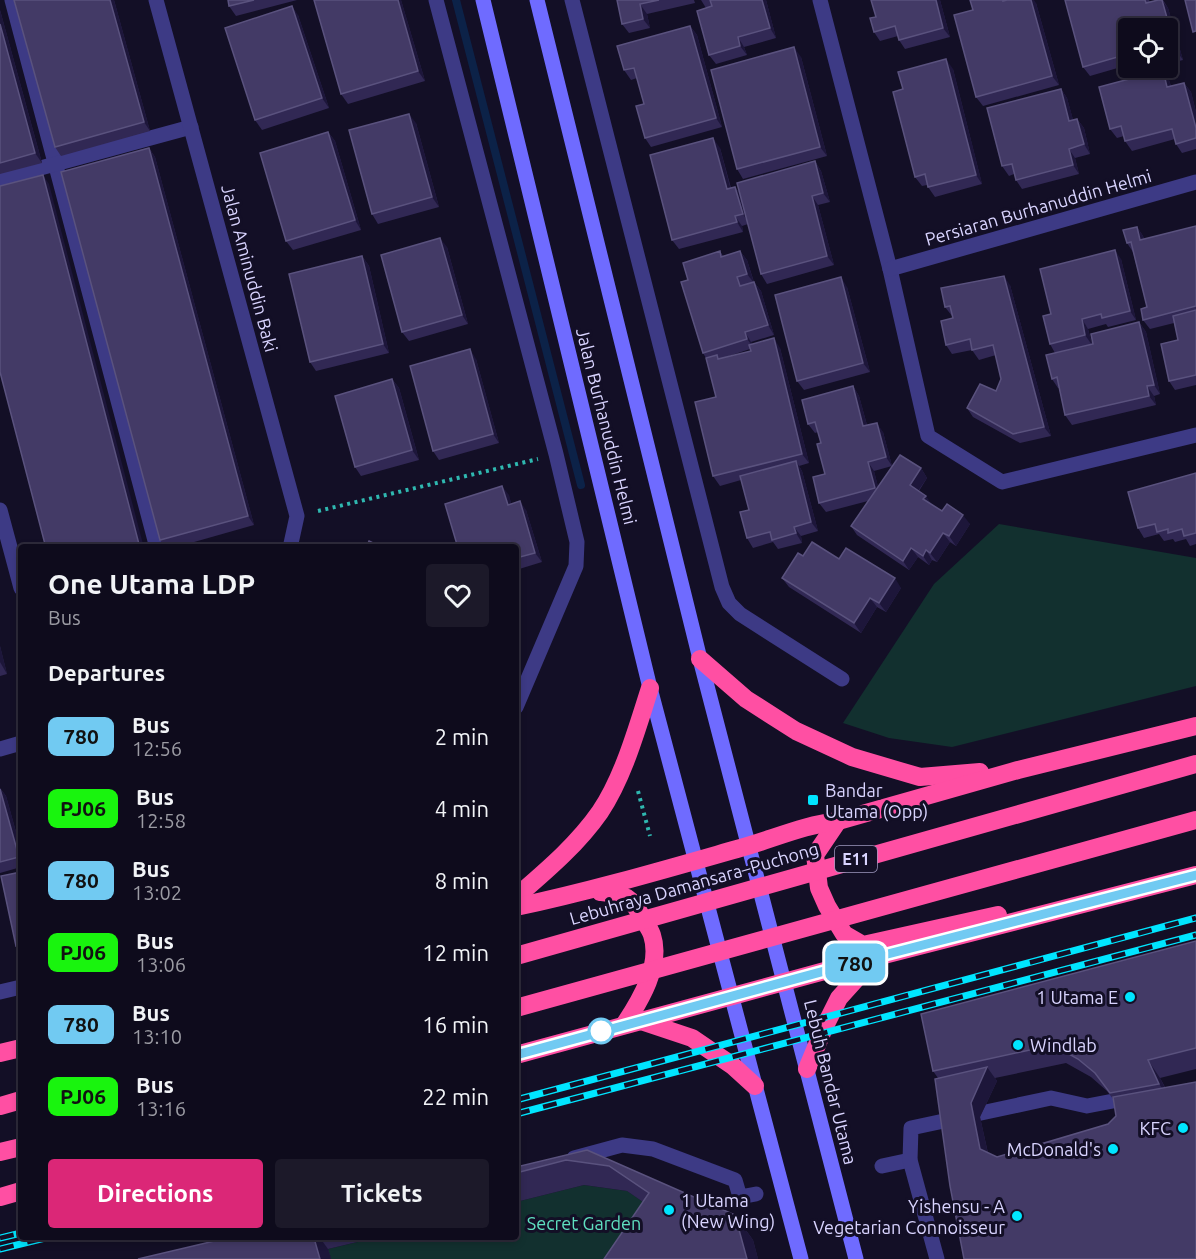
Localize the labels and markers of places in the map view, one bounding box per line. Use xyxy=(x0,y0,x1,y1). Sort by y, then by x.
place label: Bandar Utama (Opp) xyxy=(825,780,928,822)
marker: Bandar Utama (Opp) xyxy=(806,793,820,807)
place label: 1 Utama E xyxy=(1036,987,1118,1007)
marker: 1 Utama E xyxy=(1123,990,1137,1004)
unlabelled marker xyxy=(588,1018,614,1044)
place label: Windlab xyxy=(1030,1035,1097,1055)
marker: Windlab xyxy=(1011,1038,1025,1052)
place label: KFC xyxy=(1140,1118,1171,1138)
marker: KFC xyxy=(1176,1121,1190,1135)
place label: McDonald's xyxy=(1007,1139,1101,1159)
marker: McDonald's xyxy=(1106,1142,1120,1156)
place label: 1 Utama (New Wing) xyxy=(681,1190,775,1232)
place label: Yishensu - A Vegetarian Connoisseur xyxy=(813,1196,1005,1237)
marker: 1 Utama (New Wing) xyxy=(662,1203,676,1217)
marker: Yishensu - A Vegetarian Connoisseur xyxy=(1010,1209,1024,1223)

